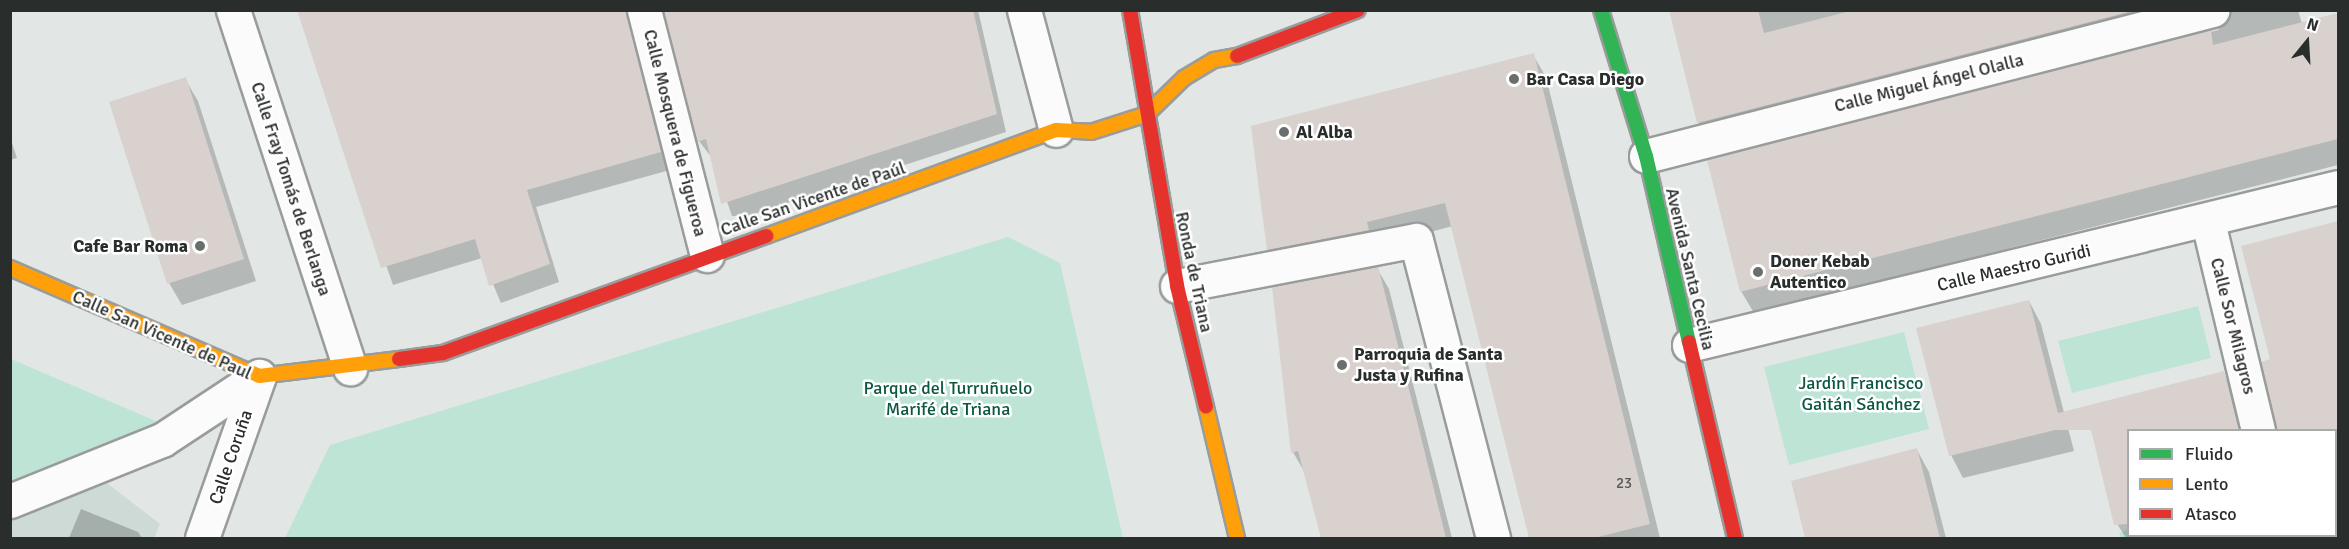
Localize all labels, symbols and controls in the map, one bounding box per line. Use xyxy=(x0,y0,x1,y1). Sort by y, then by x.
north arrow xyxy=(2277,12,2337,72)
text: N xyxy=(2304,14,2321,36)
street label: Calle Mosquera de Figueroa xyxy=(639,27,711,239)
street label: Calle Miguel Ángel Olalla xyxy=(1832,49,2026,117)
place label: Bar Casa Diego xyxy=(1526,68,1644,90)
marker: Bar Casa Diego xyxy=(1507,72,1521,86)
street label: Calle Fray Tomás de Berlanga xyxy=(246,79,336,299)
place label: Al Alba xyxy=(1296,121,1353,143)
marker: Al Alba xyxy=(1277,125,1291,139)
street label: Calle San Vicente de Paúl xyxy=(718,157,908,241)
street label: Avenida Santa Cecilia xyxy=(1661,186,1719,352)
street label: Ronda de Triana xyxy=(1171,210,1217,334)
place label: Cafe Bar Roma xyxy=(73,235,188,257)
marker: Cafe Bar Roma xyxy=(193,239,207,253)
street label: Calle Maestro Guridi xyxy=(1935,240,2093,296)
place label: Doner Kebab Autentico xyxy=(1770,251,1870,294)
street label: Calle Sor Milagros xyxy=(2206,256,2260,396)
marker: Doner Kebab Autentico xyxy=(1751,265,1765,279)
street label: Calle San Vicente de Paul xyxy=(69,286,255,384)
place label: Parroquia de Santa Justa y Rufina xyxy=(1354,344,1503,386)
marker: Parroquia de Santa Justa y Rufina xyxy=(1335,358,1349,372)
park label: Jardín Francisco Gaitán Sánchez xyxy=(1799,373,1923,416)
park label: Parque del Turruñuelo Marifé de Triana xyxy=(864,378,1032,420)
street label: Calle Coruña xyxy=(205,407,257,507)
legend xyxy=(2127,429,2337,537)
text: Fluido xyxy=(2185,443,2233,465)
text: Lento xyxy=(2185,473,2228,495)
house number: 23 xyxy=(1616,475,1632,493)
text: Atasco xyxy=(2185,503,2237,525)

